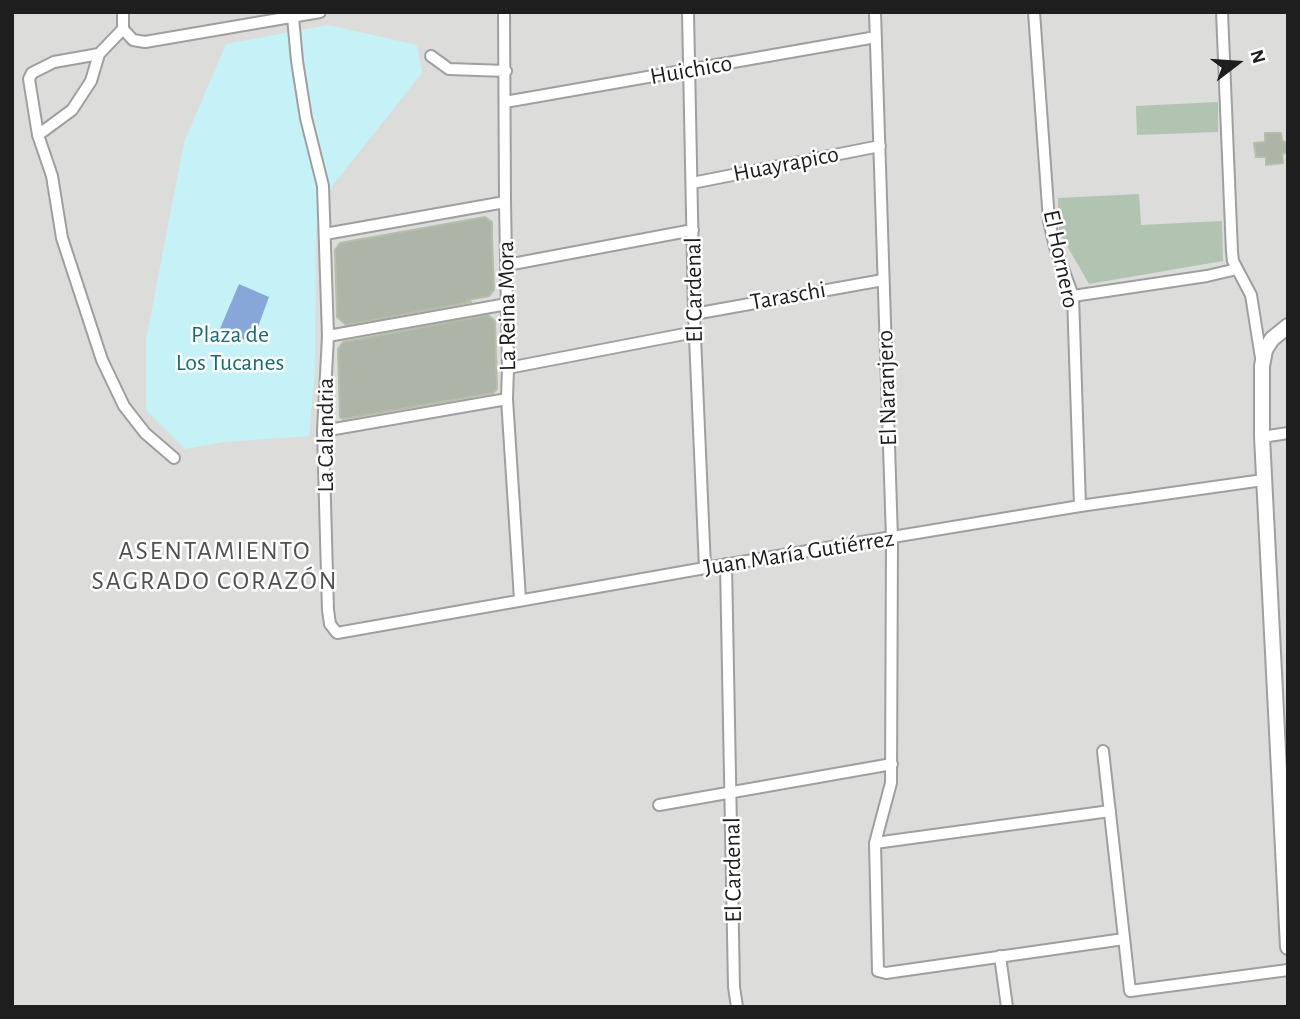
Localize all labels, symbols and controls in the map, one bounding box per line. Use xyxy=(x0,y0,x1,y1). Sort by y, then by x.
north arrow xyxy=(1202,28,1272,98)
text: N xyxy=(1247,48,1269,66)
street label: Huichico xyxy=(648,49,734,91)
street label: Huayrapico xyxy=(731,140,841,188)
street label: El Hornero xyxy=(1037,207,1085,311)
street label: El Cardenal xyxy=(679,237,709,343)
street label: La Reina Mora xyxy=(491,241,523,371)
street label: Taraschi xyxy=(748,275,828,317)
park label: Plaza de Los Tucanes xyxy=(176,321,284,377)
street label: El Naranjero xyxy=(871,330,903,446)
street label: La Calandria xyxy=(312,378,340,492)
street label: Juan María Gutiérrez xyxy=(702,524,896,582)
district label: ASENTAMIENTO SAGRADO CORAZÓN xyxy=(93,535,337,596)
street label: El Cardenal xyxy=(718,817,748,923)

